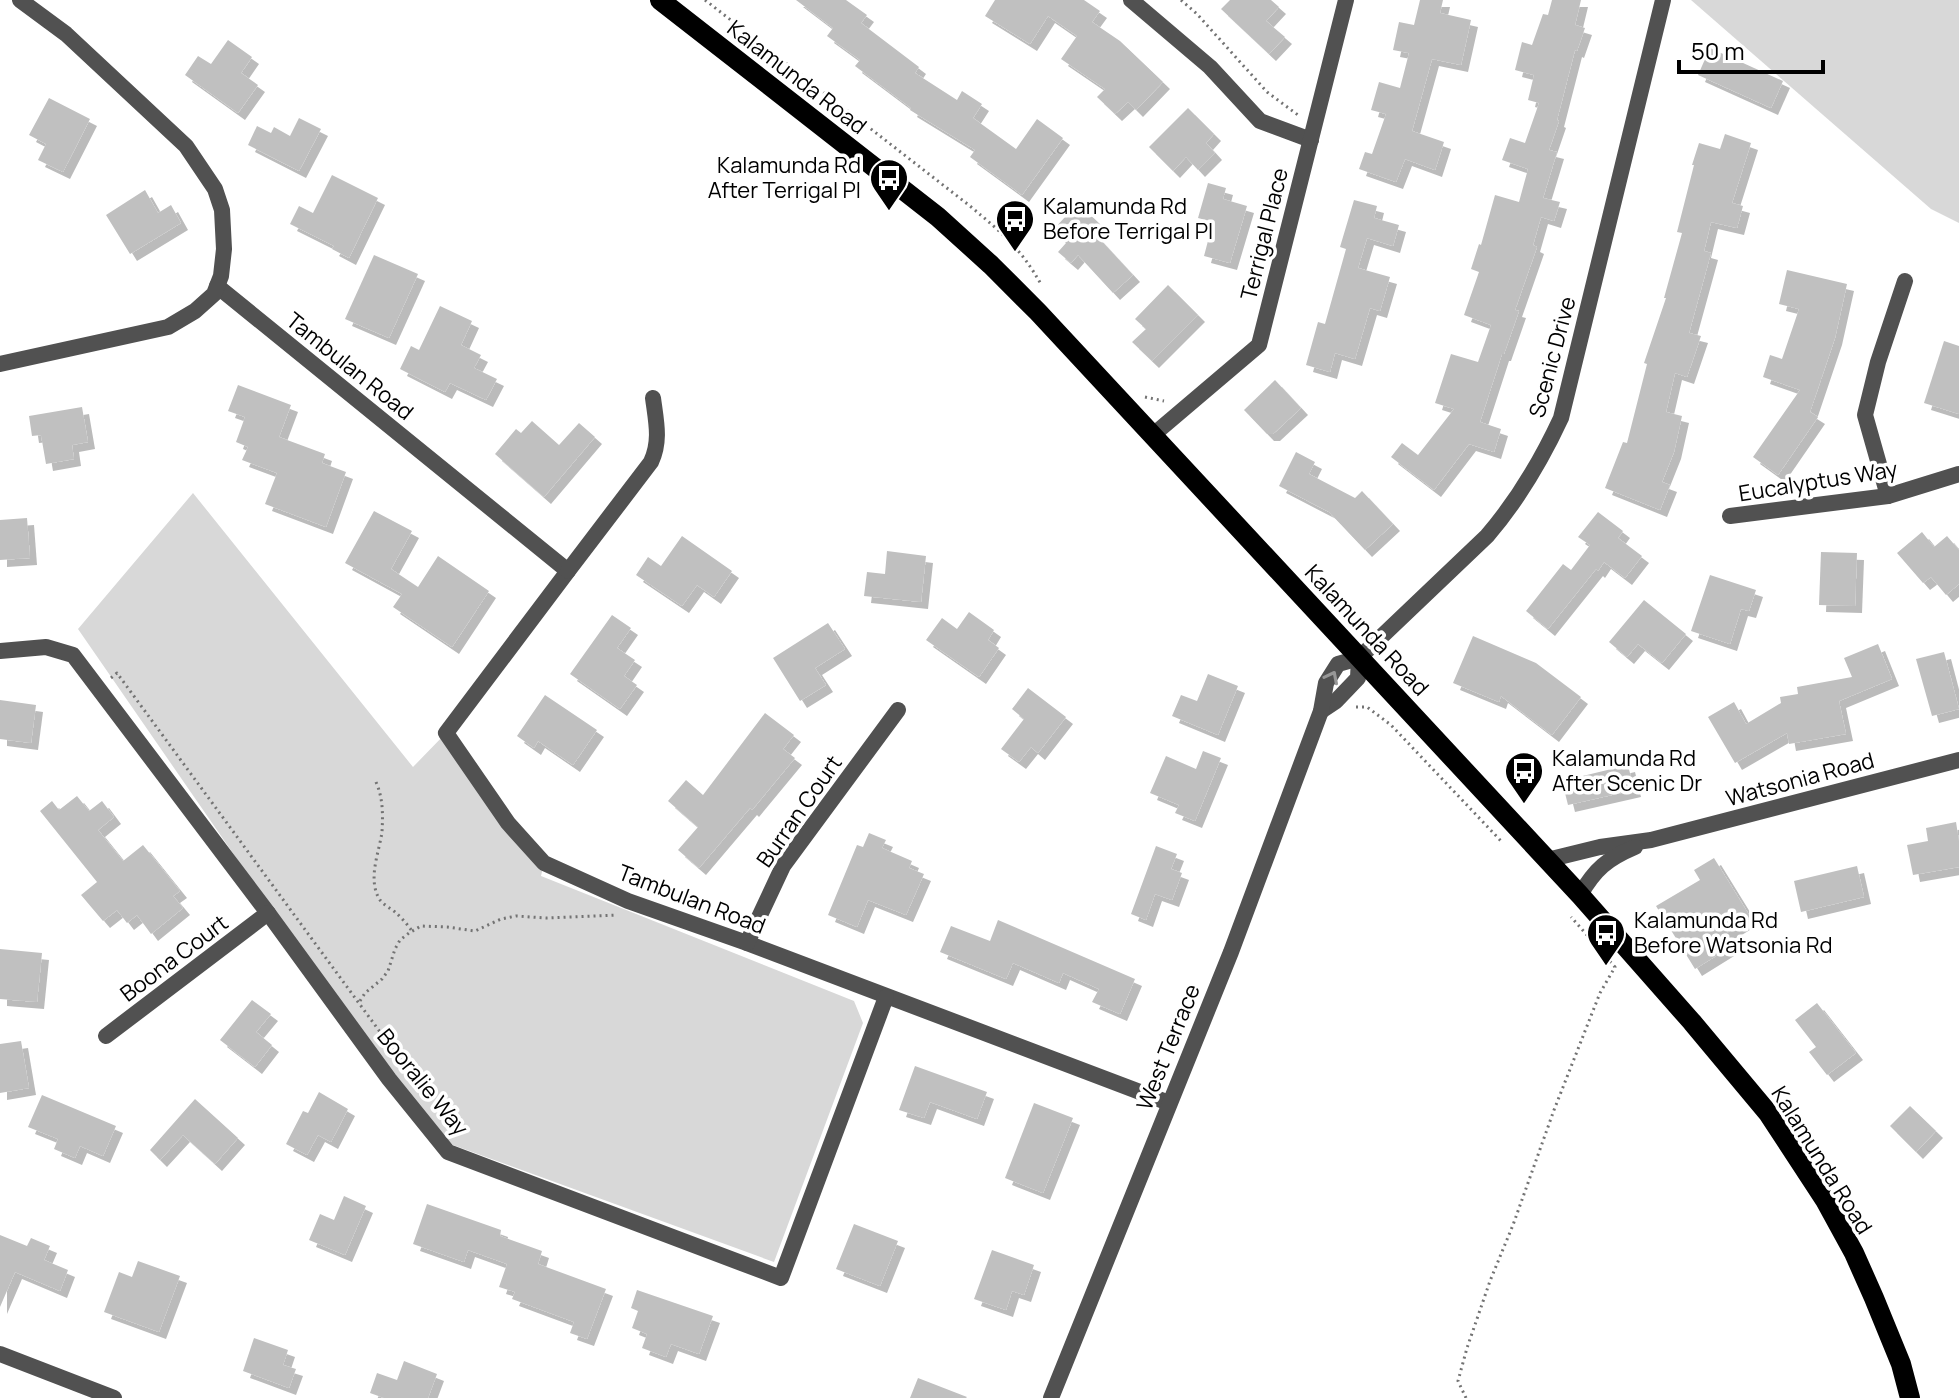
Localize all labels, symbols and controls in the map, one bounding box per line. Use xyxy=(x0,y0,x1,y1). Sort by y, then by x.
street label: Kalamunda Road xyxy=(721,13,873,141)
scale bar xyxy=(1679,24,1823,74)
text: 50 m xyxy=(1691,34,1745,67)
place label: Kalamunda Rd After Terrigal Pl xyxy=(708,150,861,205)
bus stop icon: Kalamunda Rd After Terrigal Pl xyxy=(868,157,910,212)
street label: Terrigal Place xyxy=(1233,165,1295,303)
place label: Kalamunda Rd Before Terrigal Pl xyxy=(1043,191,1213,246)
bus stop icon: Kalamunda Rd Before Terrigal Pl xyxy=(994,198,1036,253)
street label: Scenic Drive xyxy=(1521,293,1583,421)
street label: Tambulan Road xyxy=(280,305,420,427)
street label: Eucalyptus Way xyxy=(1736,454,1900,508)
street label: Kalamunda Road xyxy=(1298,558,1436,702)
one-way arrow xyxy=(1322,670,1337,685)
place label: Kalamunda Rd After Scenic Dr xyxy=(1552,743,1702,798)
street label: Watsonia Road xyxy=(1723,745,1877,813)
street label: Burran Court xyxy=(749,749,849,873)
bus stop icon: Kalamunda Rd After Scenic Dr xyxy=(1503,750,1545,805)
street label: Tambulan Road xyxy=(614,857,770,941)
place label: Kalamunda Rd Before Watsonia Rd xyxy=(1634,905,1833,960)
street label: Boona Court xyxy=(114,907,234,1008)
bus stop icon: Kalamunda Rd Before Watsonia Rd xyxy=(1585,912,1627,967)
street label: West Terrace xyxy=(1129,979,1207,1114)
street label: Booralie Way xyxy=(371,1022,476,1142)
street label: Kalamunda Road xyxy=(1764,1080,1880,1240)

